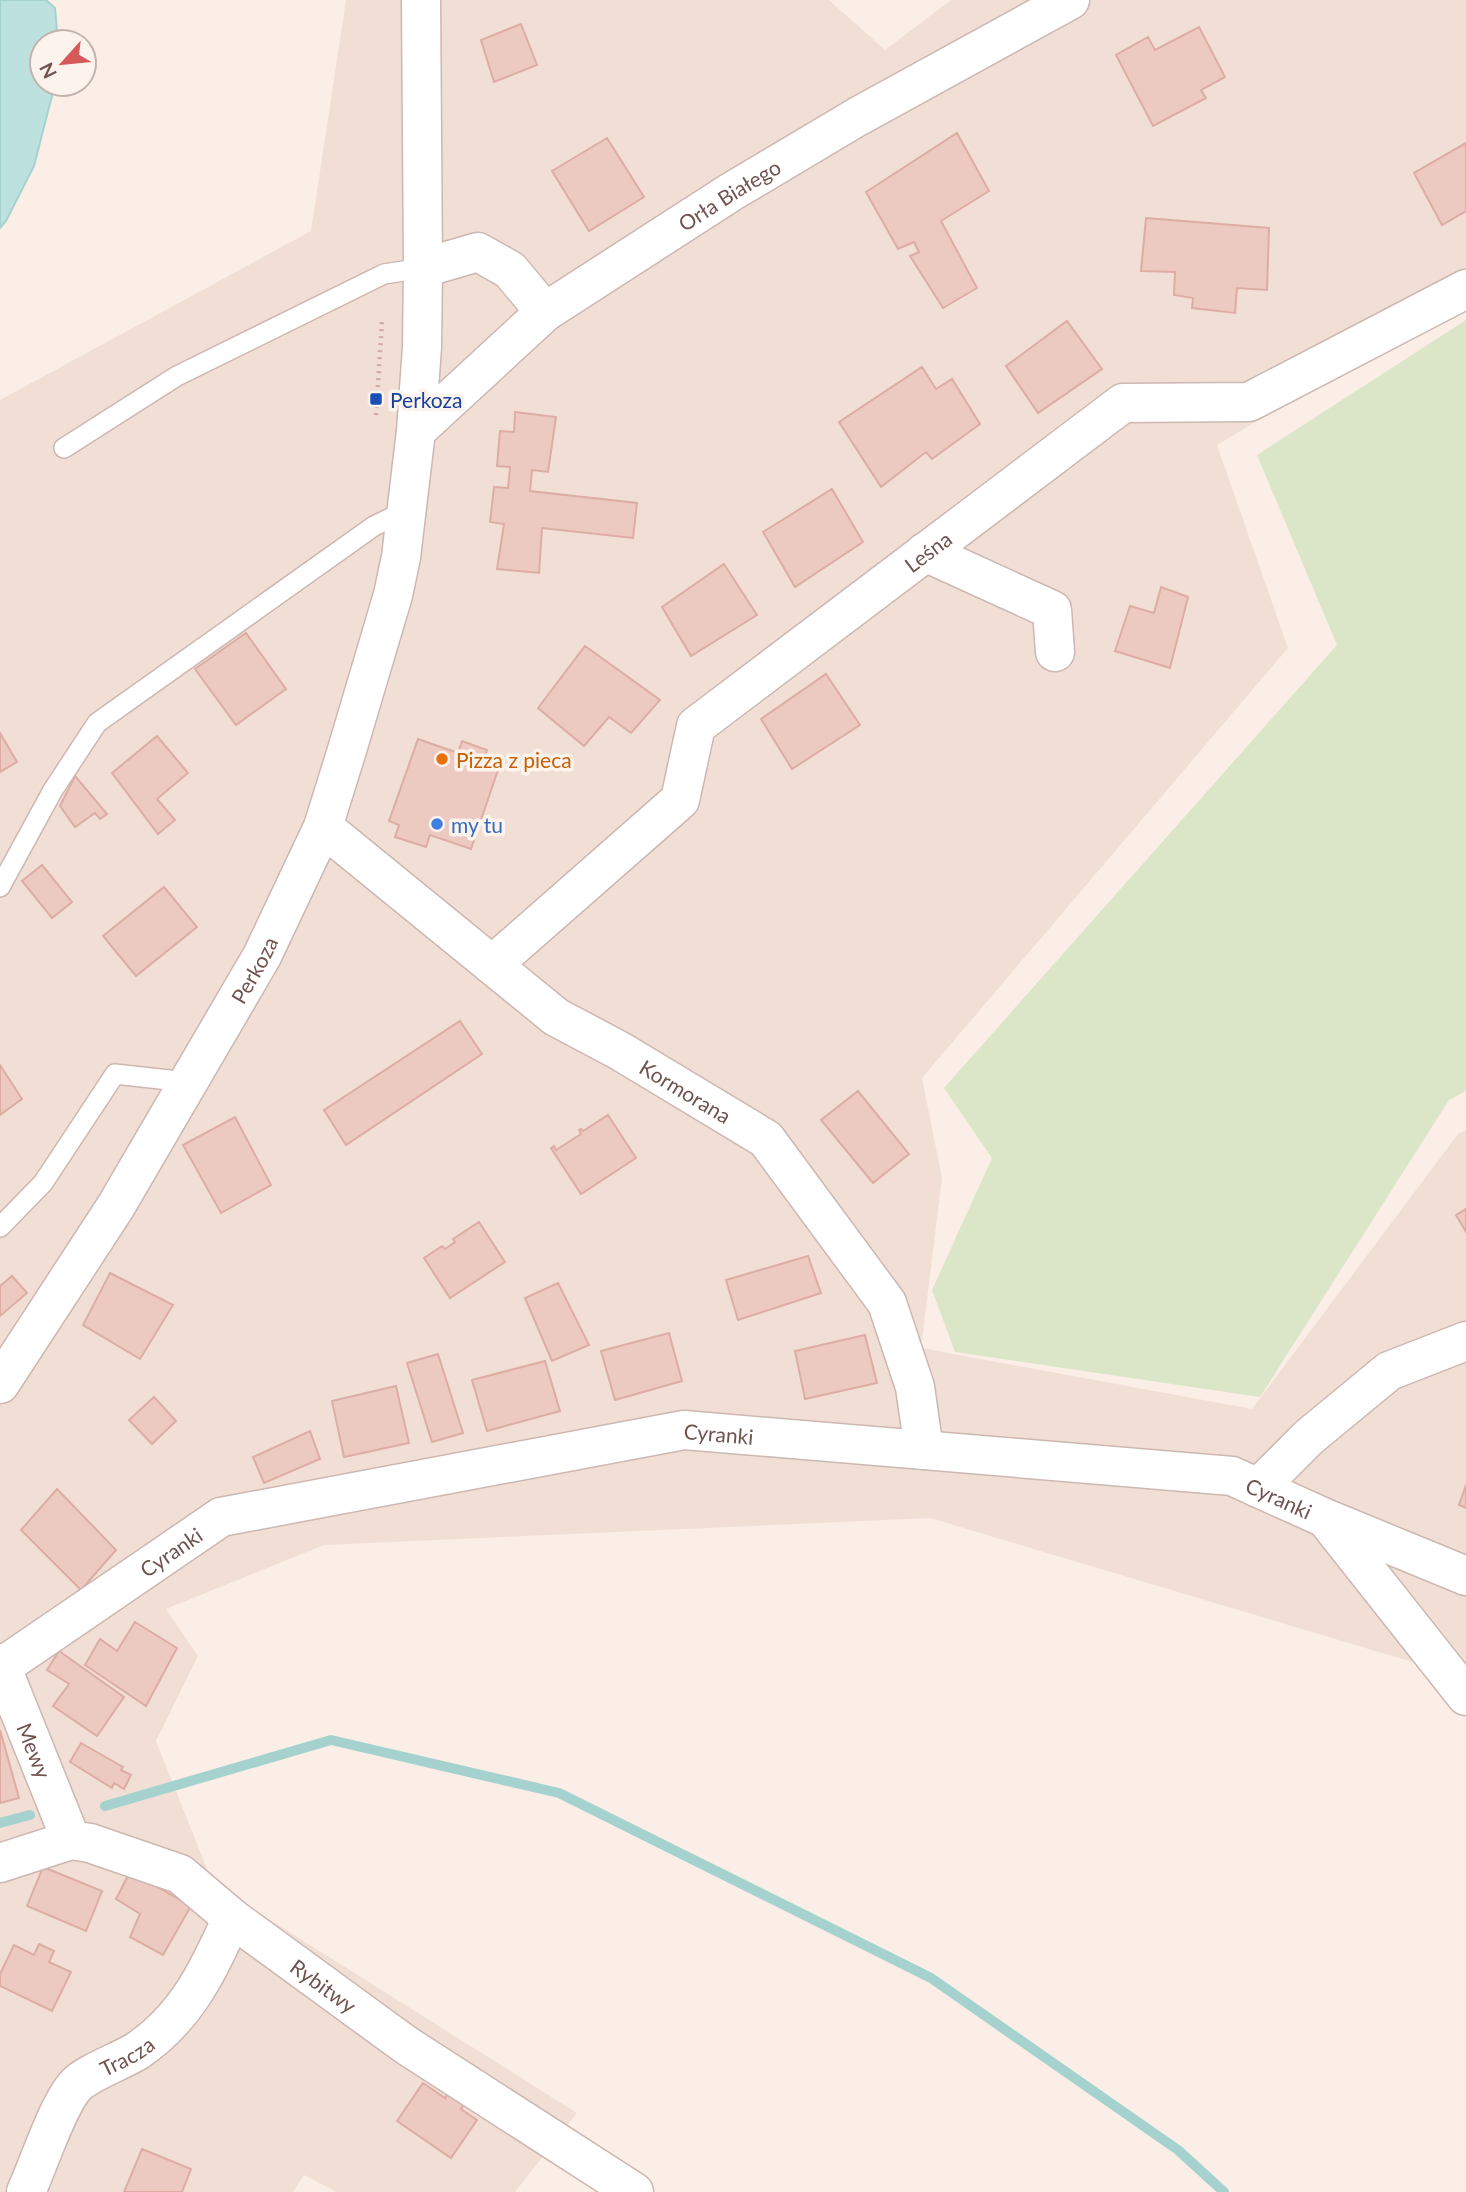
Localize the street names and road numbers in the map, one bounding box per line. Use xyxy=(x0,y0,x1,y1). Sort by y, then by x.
street label: Orła Białego xyxy=(673,153,785,235)
street label: Leśna xyxy=(899,525,956,577)
street label: Perkoza xyxy=(225,932,282,1007)
street label: Kormorana xyxy=(636,1054,736,1128)
street label: Cyranki xyxy=(683,1418,755,1448)
street label: Cyranki xyxy=(1242,1472,1316,1523)
street label: Cyranki xyxy=(135,1521,206,1581)
street label: Mewy xyxy=(13,1719,57,1782)
street label: Rybitwy xyxy=(286,1953,362,2018)
street label: Tracza xyxy=(95,2031,159,2080)

